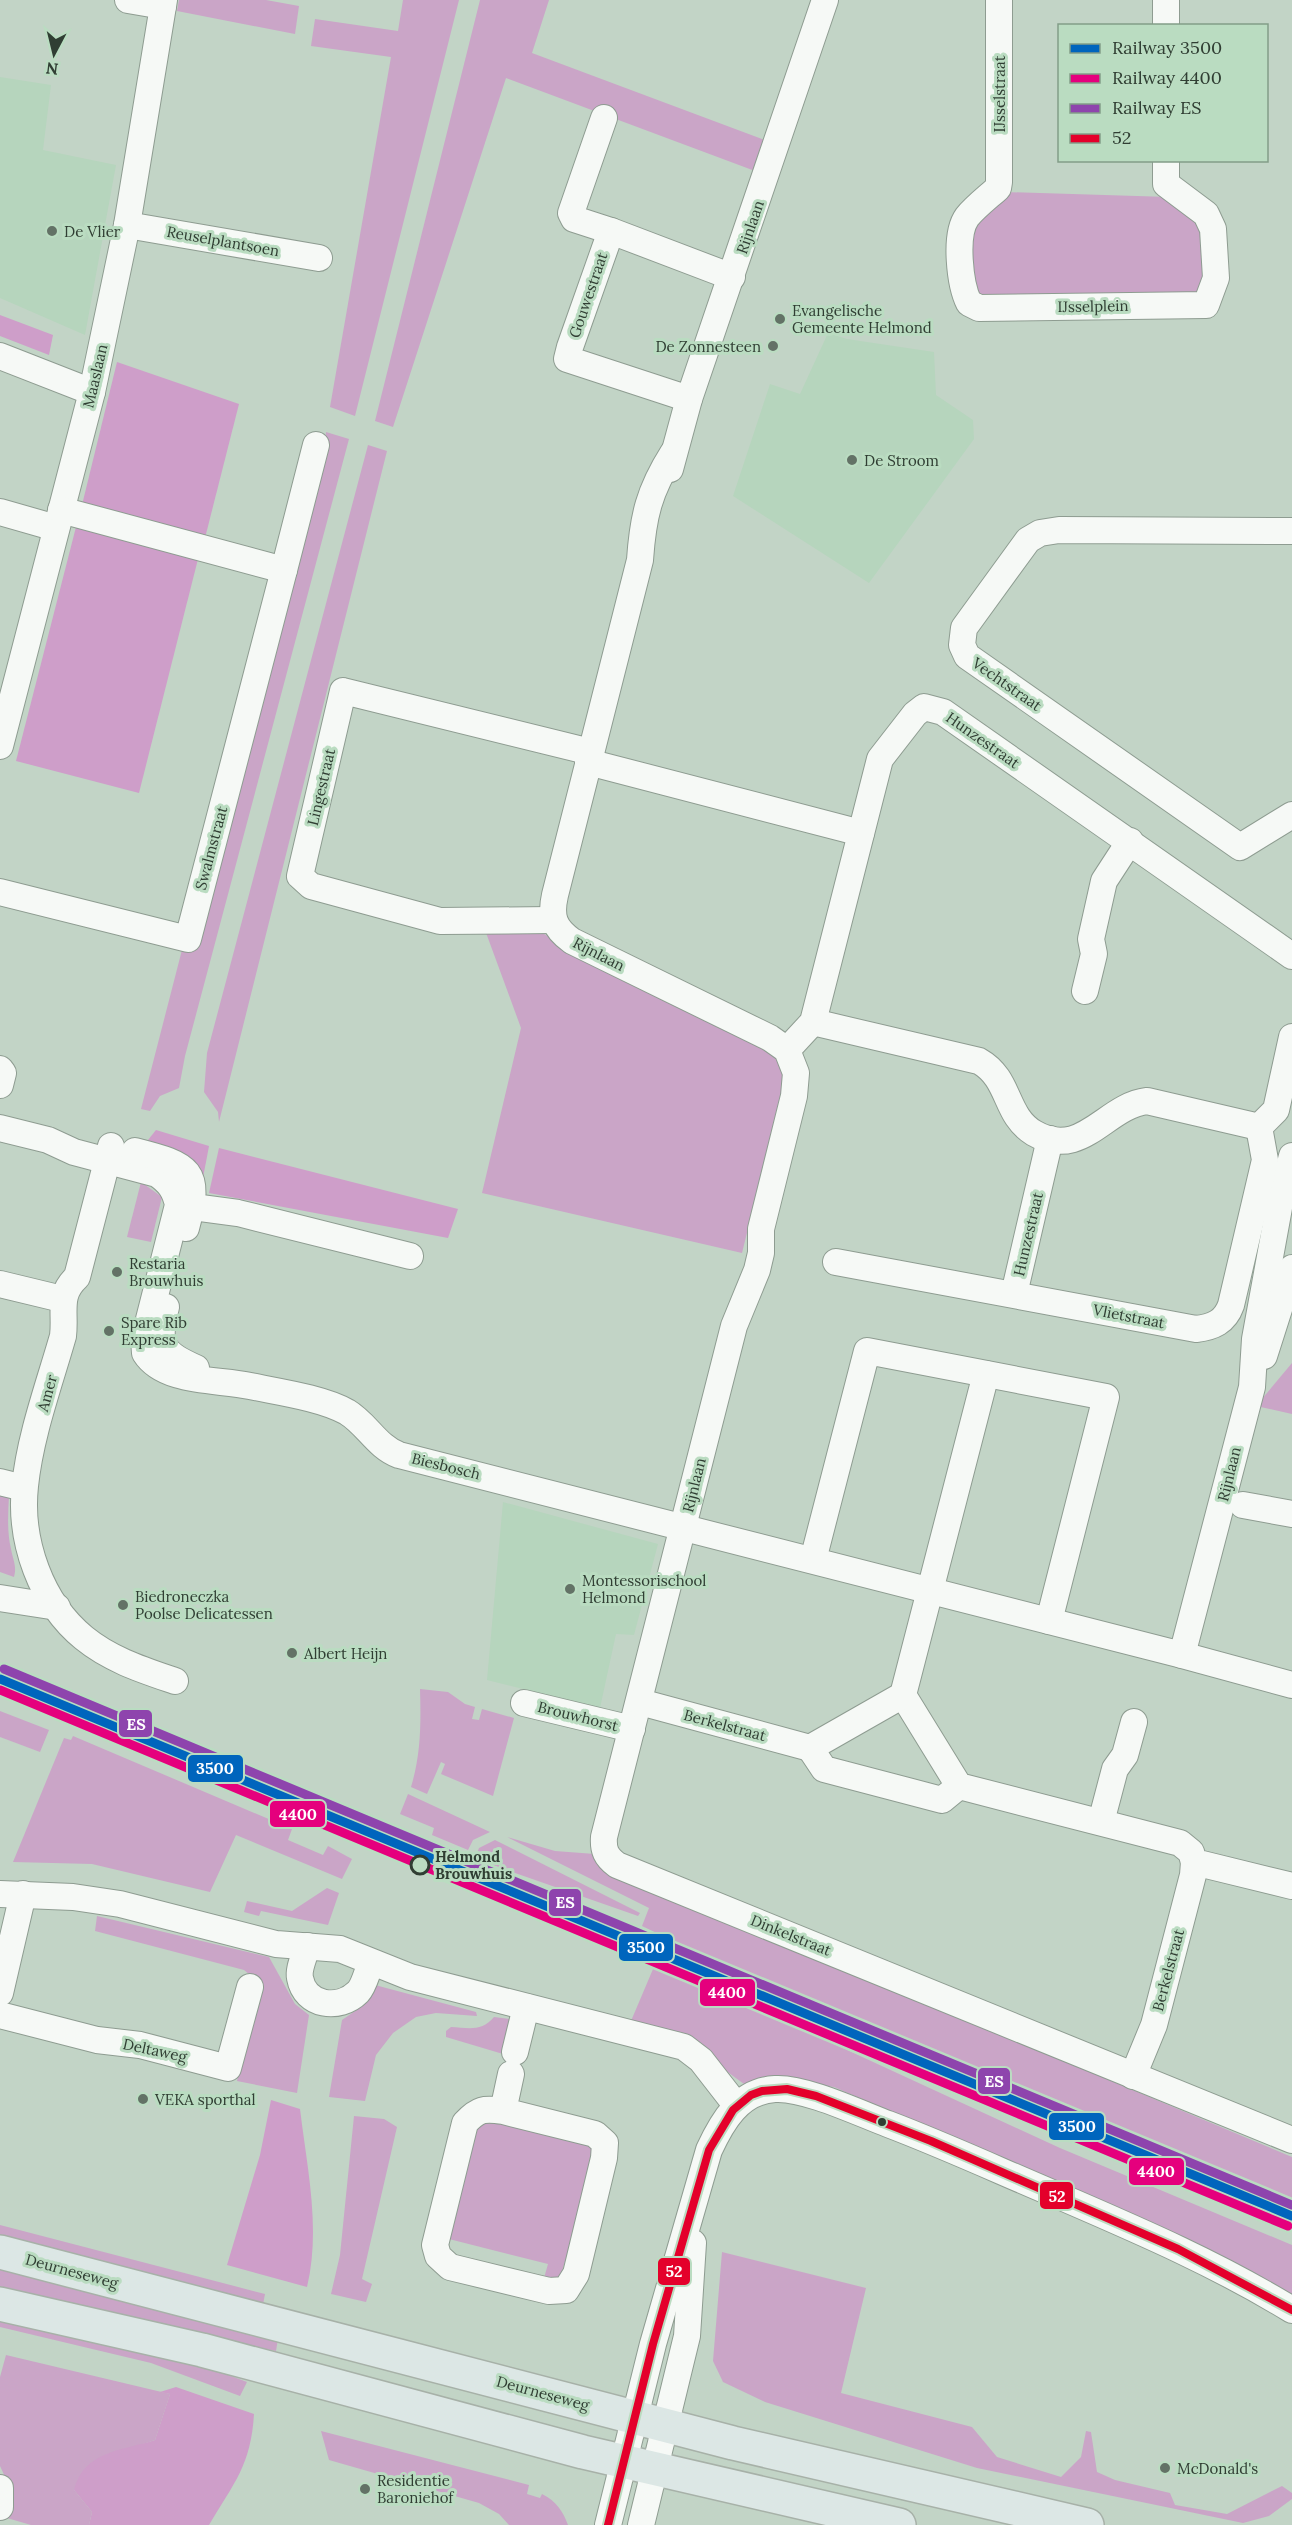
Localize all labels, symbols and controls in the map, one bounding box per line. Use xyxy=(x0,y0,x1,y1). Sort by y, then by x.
north arrow xyxy=(24,24,84,84)
legend xyxy=(1058,24,1268,162)
text: Railway 3500 xyxy=(1112,36,1222,59)
street label: IJsselstraat xyxy=(990,55,1009,132)
text: N xyxy=(45,58,60,80)
text: Railway 4400 xyxy=(1112,66,1222,89)
text: Railway ES xyxy=(1112,96,1201,119)
text: 52 xyxy=(1112,126,1131,149)
street label: Rijnlaan xyxy=(732,198,768,256)
place label: De Vlier xyxy=(64,222,121,241)
street label: Reuselplantsoen xyxy=(165,222,281,260)
marker: De Vlier xyxy=(45,224,59,238)
street label: Gouwestraat xyxy=(564,249,612,340)
street label: IJsselplein xyxy=(1057,296,1129,316)
place label: Evangelische Gemeente Helmond xyxy=(792,301,932,337)
marker: Evangelische Gemeente Helmond xyxy=(773,312,787,326)
place label: De Zonnesteen xyxy=(655,337,761,356)
marker: De Zonnesteen xyxy=(766,339,780,353)
street label: Maaslaan xyxy=(78,342,112,410)
place label: De Stroom xyxy=(864,451,939,470)
marker: De Stroom xyxy=(845,453,859,467)
street label: Vechtstraat xyxy=(968,653,1045,715)
street label: Hunzestraat xyxy=(943,708,1024,772)
street label: Lingestraat xyxy=(303,746,339,827)
street label: Swalmstraat xyxy=(191,804,231,892)
street label: Rijnlaan xyxy=(570,933,628,975)
street label: Hunzestraat xyxy=(1009,1190,1047,1278)
place label: Restaria Brouwhuis xyxy=(129,1254,203,1290)
marker: Restaria Brouwhuis xyxy=(110,1265,124,1279)
street label: Vlietstraat xyxy=(1091,1300,1167,1332)
place label: Spare Rib Express xyxy=(121,1313,187,1349)
marker: Spare Rib Express xyxy=(102,1324,116,1338)
street label: Amer xyxy=(33,1372,61,1415)
street label: Rijnlaan xyxy=(1213,1445,1245,1503)
street label: Biesbosch xyxy=(410,1448,482,1484)
street label: Rijnlaan xyxy=(678,1456,710,1514)
place label: Montessorischool Helmond xyxy=(582,1571,706,1607)
marker: Montessorischool Helmond xyxy=(563,1582,577,1596)
place label: Biedroneczka Poolse Delicatessen xyxy=(135,1587,273,1623)
marker: Biedroneczka Poolse Delicatessen xyxy=(116,1598,130,1612)
place label: Albert Heijn xyxy=(303,1644,387,1663)
marker: Albert Heijn xyxy=(285,1646,299,1660)
street label: Brouwhorst xyxy=(536,1697,620,1735)
street label: Berkelstraat xyxy=(682,1705,768,1745)
line badge: ES xyxy=(118,1709,153,1738)
text: ES xyxy=(126,1714,146,1734)
line badge: 3500 xyxy=(187,1754,244,1783)
text: 3500 xyxy=(196,1758,234,1778)
line badge: 4400 xyxy=(269,1800,326,1828)
text: 4400 xyxy=(279,1804,317,1824)
place label: Helmond Brouwhuis xyxy=(435,1847,512,1883)
marker: Helmond Brouwhuis xyxy=(410,1855,430,1875)
line badge: ES xyxy=(548,1888,582,1917)
text: ES xyxy=(555,1892,575,1912)
street label: Dinkelstraat xyxy=(748,1910,834,1960)
street label: Berkelstraat xyxy=(1148,1927,1188,2013)
line badge: 3500 xyxy=(618,1933,674,1962)
text: 3500 xyxy=(627,1937,665,1957)
line badge: 4400 xyxy=(699,1978,756,2007)
text: 4400 xyxy=(708,1982,746,2002)
street label: Deltaweg xyxy=(121,2034,189,2066)
line badge: ES xyxy=(977,2067,1011,2095)
text: ES xyxy=(984,2071,1004,2091)
place label: VEKA sporthal xyxy=(154,2090,256,2109)
marker: VEKA sporthal xyxy=(136,2092,150,2106)
line badge: 3500 xyxy=(1048,2112,1105,2141)
unlabelled marker xyxy=(876,2116,888,2128)
text: 3500 xyxy=(1058,2116,1096,2136)
line badge: 4400 xyxy=(1128,2157,1185,2186)
text: 4400 xyxy=(1137,2161,1175,2181)
line badge: 52 xyxy=(1039,2181,1074,2210)
text: 52 xyxy=(1048,2186,1066,2206)
street label: Deurneseweg xyxy=(24,2249,121,2293)
line badge: 52 xyxy=(657,2257,691,2286)
text: 52 xyxy=(665,2261,683,2281)
street label: Deurneseweg xyxy=(495,2371,592,2415)
place label: McDonald's xyxy=(1177,2459,1258,2478)
marker: McDonald's xyxy=(1158,2461,1172,2475)
place label: Residentie Baroniehof xyxy=(377,2471,454,2507)
marker: Residentie Baroniehof xyxy=(358,2482,372,2496)

